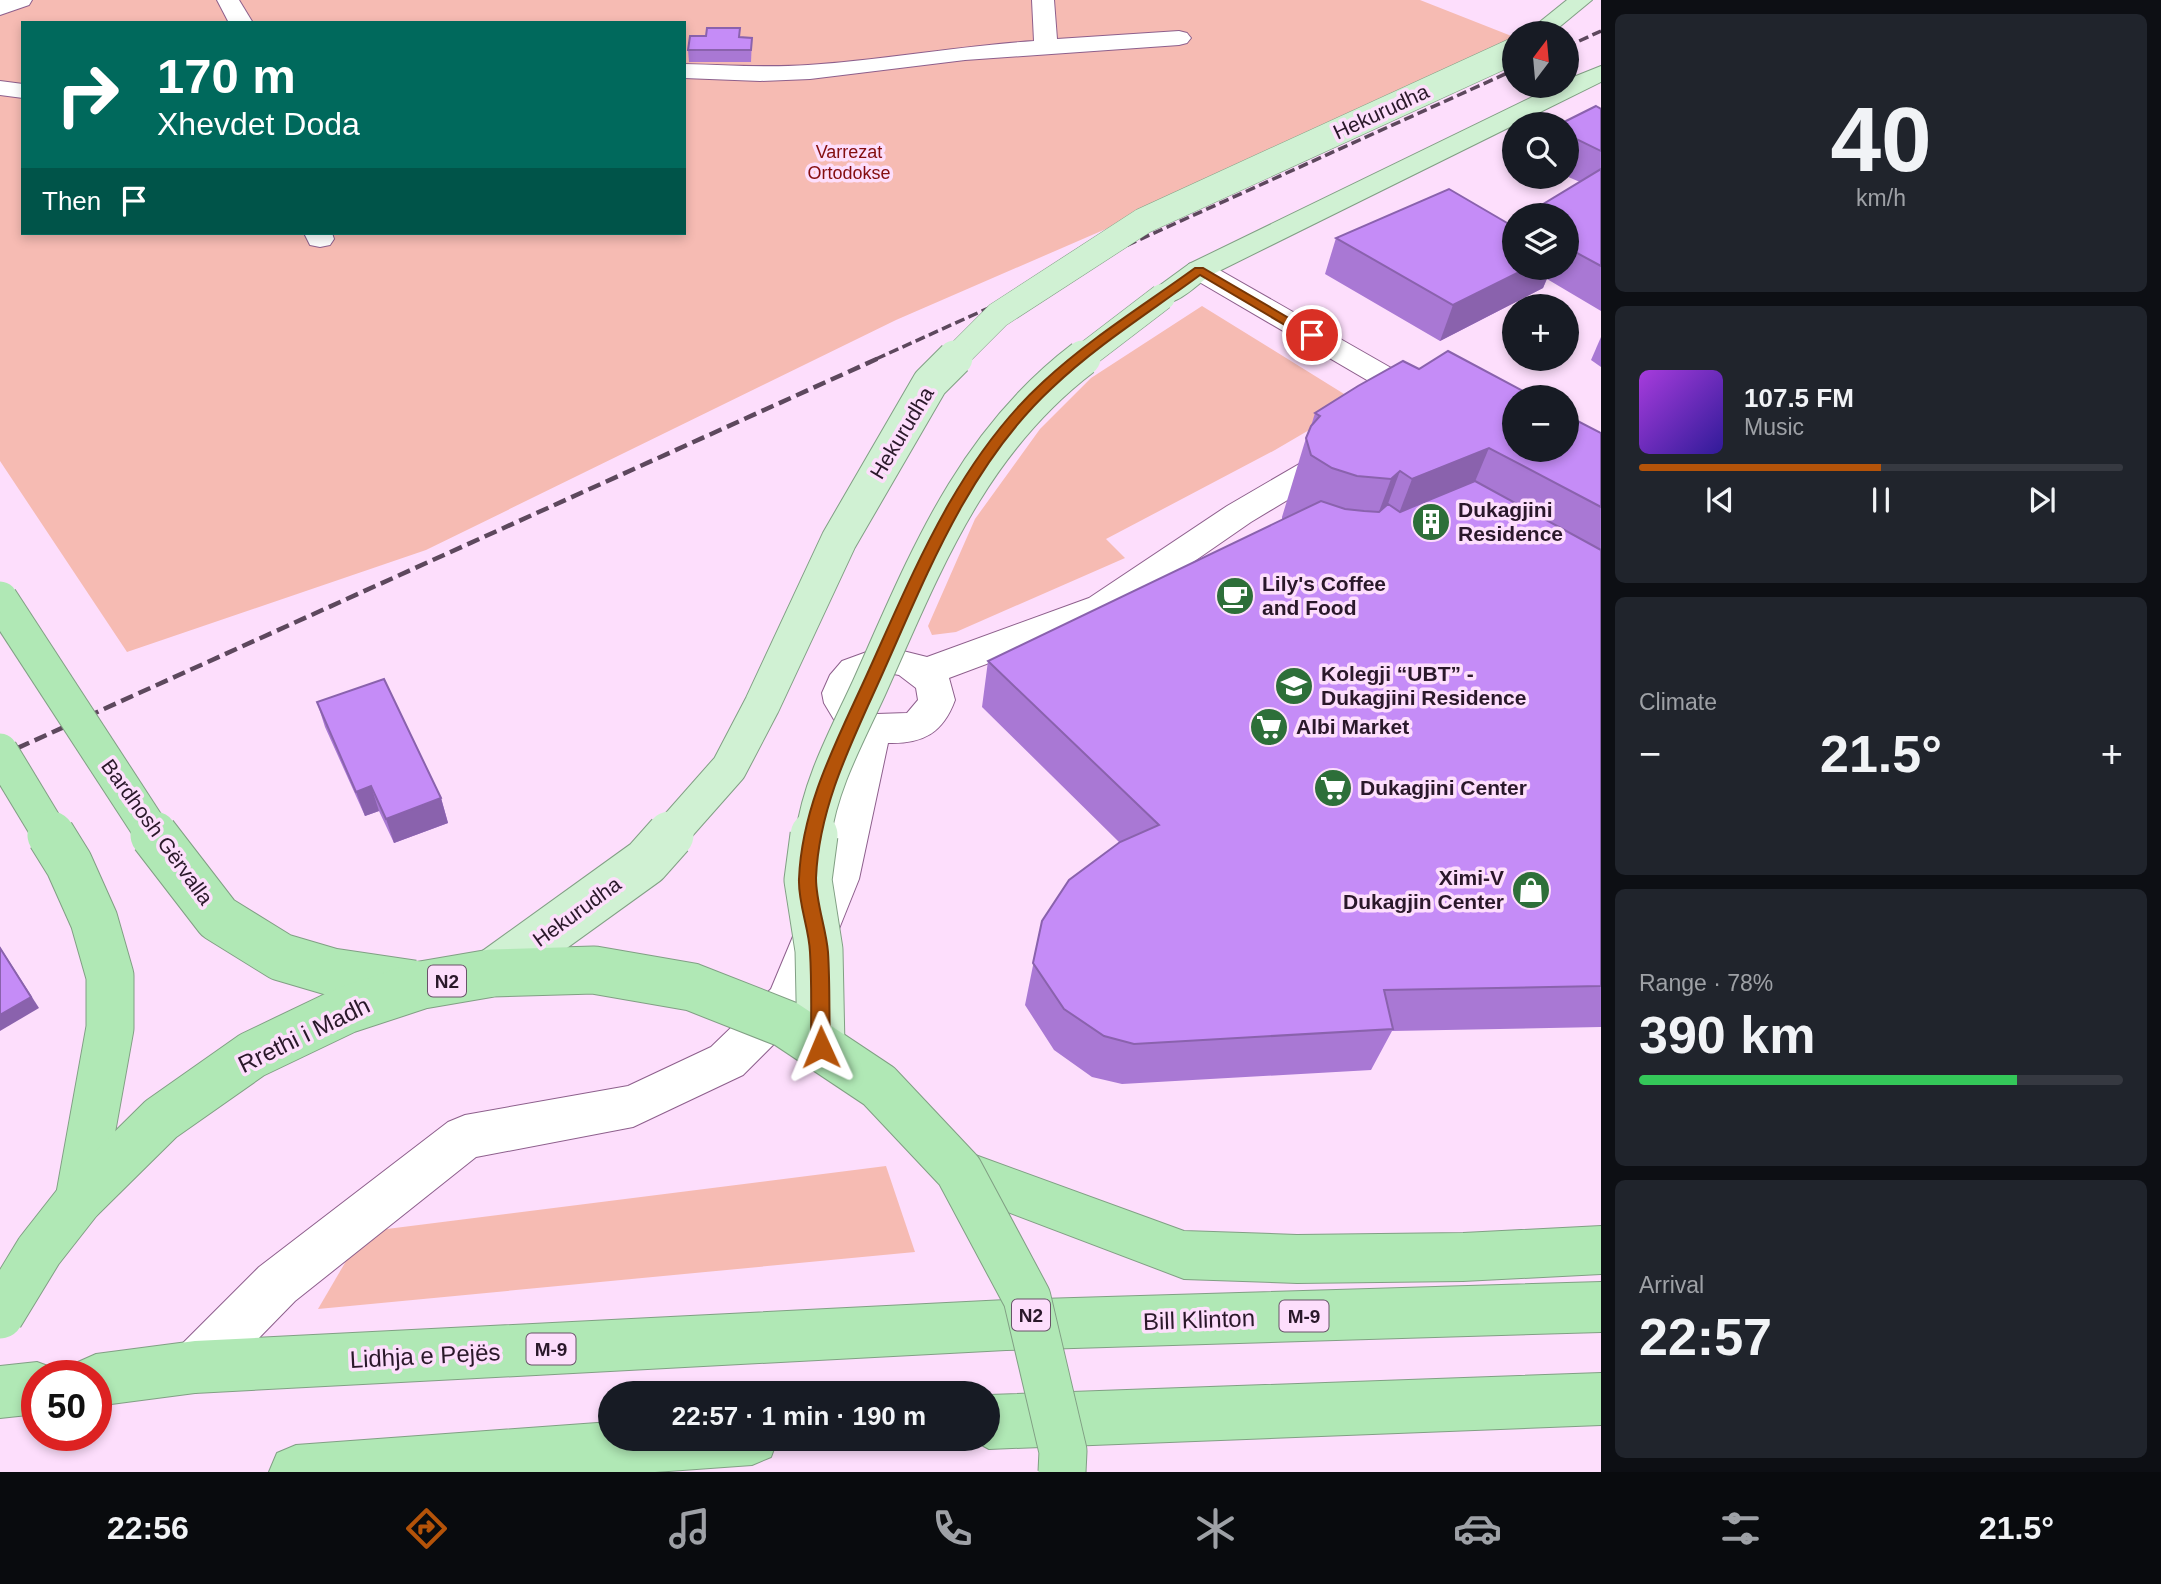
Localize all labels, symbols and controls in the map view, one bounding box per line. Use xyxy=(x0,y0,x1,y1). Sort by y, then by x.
north arrow xyxy=(1502,21,1578,98)
map controls xyxy=(1502,21,1579,462)
icon: right xyxy=(42,49,133,140)
text: 170 m xyxy=(157,49,296,103)
street label: Hekurudha xyxy=(1329,79,1432,144)
text: 40 xyxy=(1830,89,1932,190)
text: Xhevdet Doda xyxy=(157,106,360,142)
button: search xyxy=(1502,112,1579,189)
park label: Varrezat Ortodokse xyxy=(807,142,891,183)
icon: arrive xyxy=(115,182,153,220)
text: km/h xyxy=(1856,185,1906,211)
text: Then xyxy=(42,186,101,216)
button: layers xyxy=(1502,203,1579,280)
button: + xyxy=(1502,294,1579,371)
pin xyxy=(1282,305,1342,365)
icon: arrive xyxy=(1293,316,1331,354)
street label: Hekurudha xyxy=(865,383,938,483)
text: 107.5 FM xyxy=(1744,383,1854,413)
button: − xyxy=(1502,385,1579,462)
text: Music xyxy=(1744,414,1804,440)
icon: previous xyxy=(1701,481,1739,519)
icon: pause xyxy=(1862,481,1900,519)
icon: next xyxy=(2023,481,2061,519)
place label: Dukagjini Residence xyxy=(1458,498,1563,545)
building icon: Dukagjini Residence xyxy=(1410,501,1452,543)
place label: Lily's Coffee and Food xyxy=(1262,572,1386,619)
cafe icon: Lily's Coffee and Food xyxy=(1214,575,1256,617)
place label: Kolegji “UBT” - Dukagjini Residence xyxy=(1321,662,1526,709)
school or university icon: Kolegji “UBT” - Dukagjini Residence xyxy=(1273,665,1315,707)
text: Climate xyxy=(1639,689,1717,715)
supermarket icon: Albi Market xyxy=(1248,706,1290,748)
place label: Albi Market xyxy=(1296,715,1409,738)
text: 21.5° xyxy=(1820,725,1942,783)
text: − xyxy=(1639,733,1661,775)
text: + xyxy=(2101,733,2123,775)
street label: Bardhosh Gërvalla xyxy=(97,755,218,909)
supermarket icon: Dukagjini Center xyxy=(1312,767,1354,809)
place label: Dukagjini Center xyxy=(1360,776,1527,799)
place label: Ximi-V Dukagjin Center xyxy=(1343,866,1504,913)
shop icon: Ximi-V Dukagjin Center xyxy=(1510,869,1552,911)
street label: Hekurudha xyxy=(528,872,625,951)
road number: N2 xyxy=(428,965,466,996)
text: Range · 78% xyxy=(1639,970,1773,996)
street label: Rrethi i Madh xyxy=(234,991,374,1078)
text: 390 km xyxy=(1639,1006,1815,1064)
position arrow xyxy=(784,1010,858,1084)
text: Arrival xyxy=(1639,1272,1704,1298)
road number: N2 xyxy=(1012,1300,1050,1330)
road number: M-9 xyxy=(1280,1300,1328,1332)
street label: Bill Klinton xyxy=(1143,1304,1255,1335)
text: 22:57 xyxy=(1639,1308,1772,1366)
road number: M-9 xyxy=(526,1334,576,1364)
street label: Lidhja e Pejës xyxy=(349,1338,501,1373)
speed limit sign: 50 xyxy=(21,1360,112,1451)
text: 22:57 · 1 min · 190 m xyxy=(672,1401,926,1431)
icon: directions xyxy=(402,1504,451,1553)
icon: music xyxy=(665,1504,714,1553)
icon: phone xyxy=(928,1504,977,1553)
icon: climate xyxy=(1191,1504,1240,1553)
icon: car xyxy=(1453,1504,1502,1553)
icon: filters xyxy=(1716,1504,1765,1553)
text: 22:56 xyxy=(107,1510,189,1546)
text: 21.5° xyxy=(1979,1510,2054,1546)

